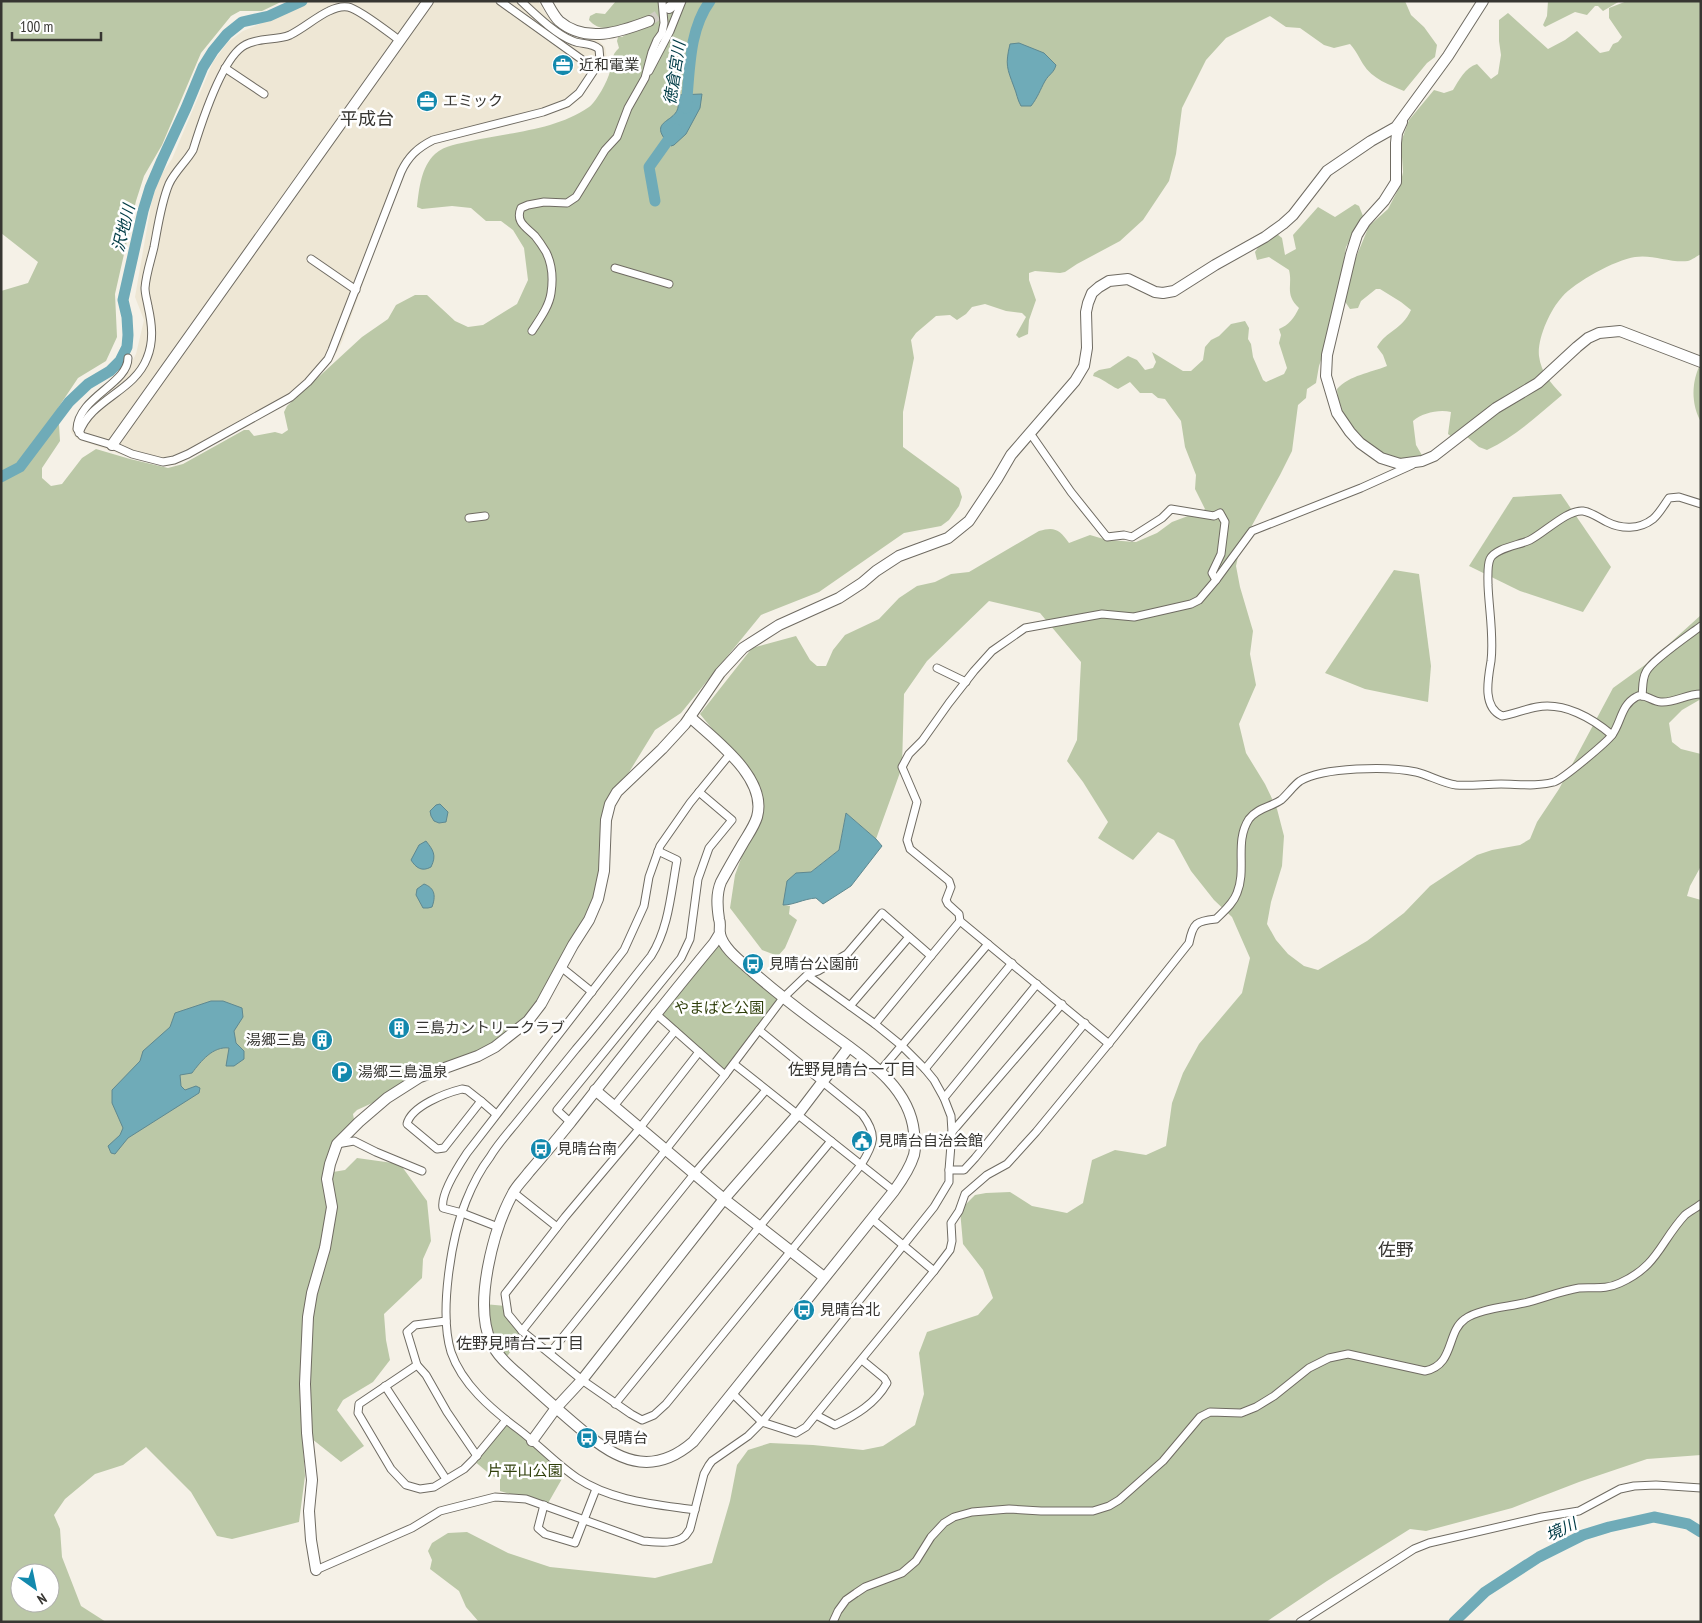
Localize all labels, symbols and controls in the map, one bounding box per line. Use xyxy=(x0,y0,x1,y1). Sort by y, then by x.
scale bar xyxy=(12,10,101,42)
text: 100 m xyxy=(20,17,53,36)
water label: 徳倉宮川 xyxy=(659,38,689,106)
office icon: 近和電業 xyxy=(551,53,575,77)
place label: 近和電業 xyxy=(579,55,639,74)
office icon: エミック xyxy=(415,89,439,113)
place label: エミック xyxy=(443,91,503,110)
district label: 平成台 xyxy=(340,107,394,130)
water label: 沢地川 xyxy=(107,200,139,254)
bus stop icon: 見晴台公園前 xyxy=(741,952,765,976)
place label: 見晴台公園前 xyxy=(769,954,859,973)
park label: やまばと公園 xyxy=(674,998,764,1017)
building icon: 三島カントリークラブ xyxy=(387,1016,411,1040)
place label: 三島カントリークラブ xyxy=(415,1018,565,1037)
building icon: 湯郷三島 xyxy=(310,1028,334,1052)
place label: 湯郷三島 xyxy=(246,1030,306,1049)
district label: 佐野見晴台一丁目 xyxy=(788,1059,916,1079)
parking icon: 湯郷三島温泉 xyxy=(330,1060,354,1084)
place label: 湯郷三島温泉 xyxy=(358,1062,448,1081)
public building icon: 見晴台自治会館 xyxy=(850,1129,874,1153)
place label: 見晴台自治会館 xyxy=(878,1131,983,1150)
bus stop icon: 見晴台南 xyxy=(529,1137,553,1161)
place label: 見晴台南 xyxy=(557,1139,617,1158)
district label: 佐野 xyxy=(1378,1238,1414,1261)
bus stop icon: 見晴台北 xyxy=(792,1298,816,1322)
place label: 見晴台北 xyxy=(820,1300,880,1319)
district label: 佐野見晴台二丁目 xyxy=(456,1333,584,1353)
bus stop icon: 見晴台 xyxy=(575,1426,599,1450)
place label: 見晴台 xyxy=(603,1428,648,1447)
park label: 片平山公園 xyxy=(487,1461,563,1480)
water label: 境川 xyxy=(1542,1512,1582,1545)
north arrow xyxy=(10,1563,60,1613)
text: N xyxy=(34,1589,50,1609)

